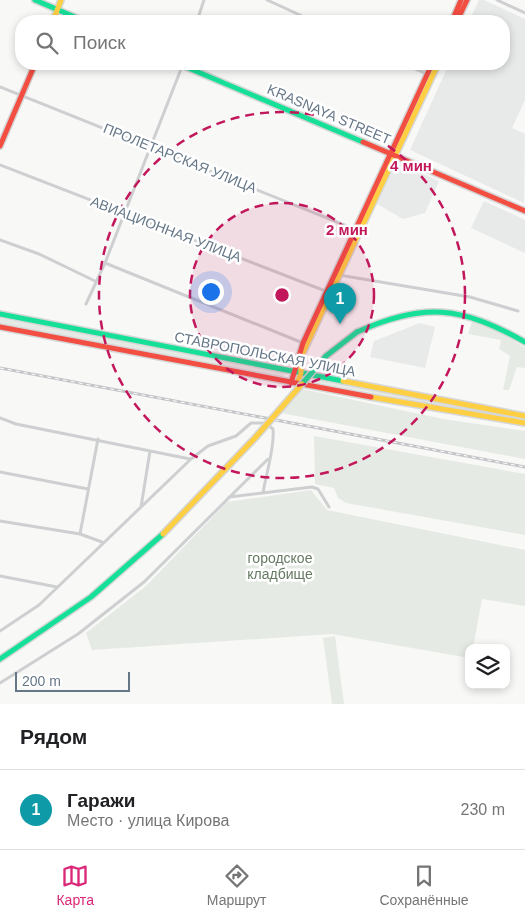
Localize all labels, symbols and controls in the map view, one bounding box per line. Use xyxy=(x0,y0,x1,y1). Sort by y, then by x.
search box xyxy=(15,15,510,70)
icon: search xyxy=(33,29,61,57)
text: Поиск xyxy=(73,32,126,53)
street label: KRASNAYA STREET xyxy=(265,81,394,147)
street label: ПРОЛЕТАРСКАЯ УЛИЦА xyxy=(101,120,260,196)
text: 4 мин xyxy=(390,157,432,174)
street label: АВИАЦИОННАЯ УЛИЦА xyxy=(88,193,244,265)
text: 2 мин xyxy=(326,221,368,238)
your location xyxy=(198,279,224,305)
pin: 1 xyxy=(324,283,356,324)
centre of rings xyxy=(273,286,291,304)
street label: СТАВРОПОЛЬСКАЯ УЛИЦА xyxy=(173,329,358,380)
park label: городское кладбище xyxy=(247,550,313,582)
map controls xyxy=(465,644,510,689)
button: layers xyxy=(465,644,510,689)
scale bar xyxy=(15,669,130,692)
text: 200 m xyxy=(22,673,61,689)
text: Рядом xyxy=(20,725,87,748)
text: Гаражи xyxy=(67,790,135,811)
text: 1 xyxy=(32,801,40,818)
text: 230 m xyxy=(461,801,505,818)
text: Место · улица Кирова xyxy=(67,812,229,829)
tab: Карта xyxy=(56,862,94,908)
tab: Маршрут xyxy=(207,862,267,908)
tab: Сохранённые xyxy=(379,862,469,908)

